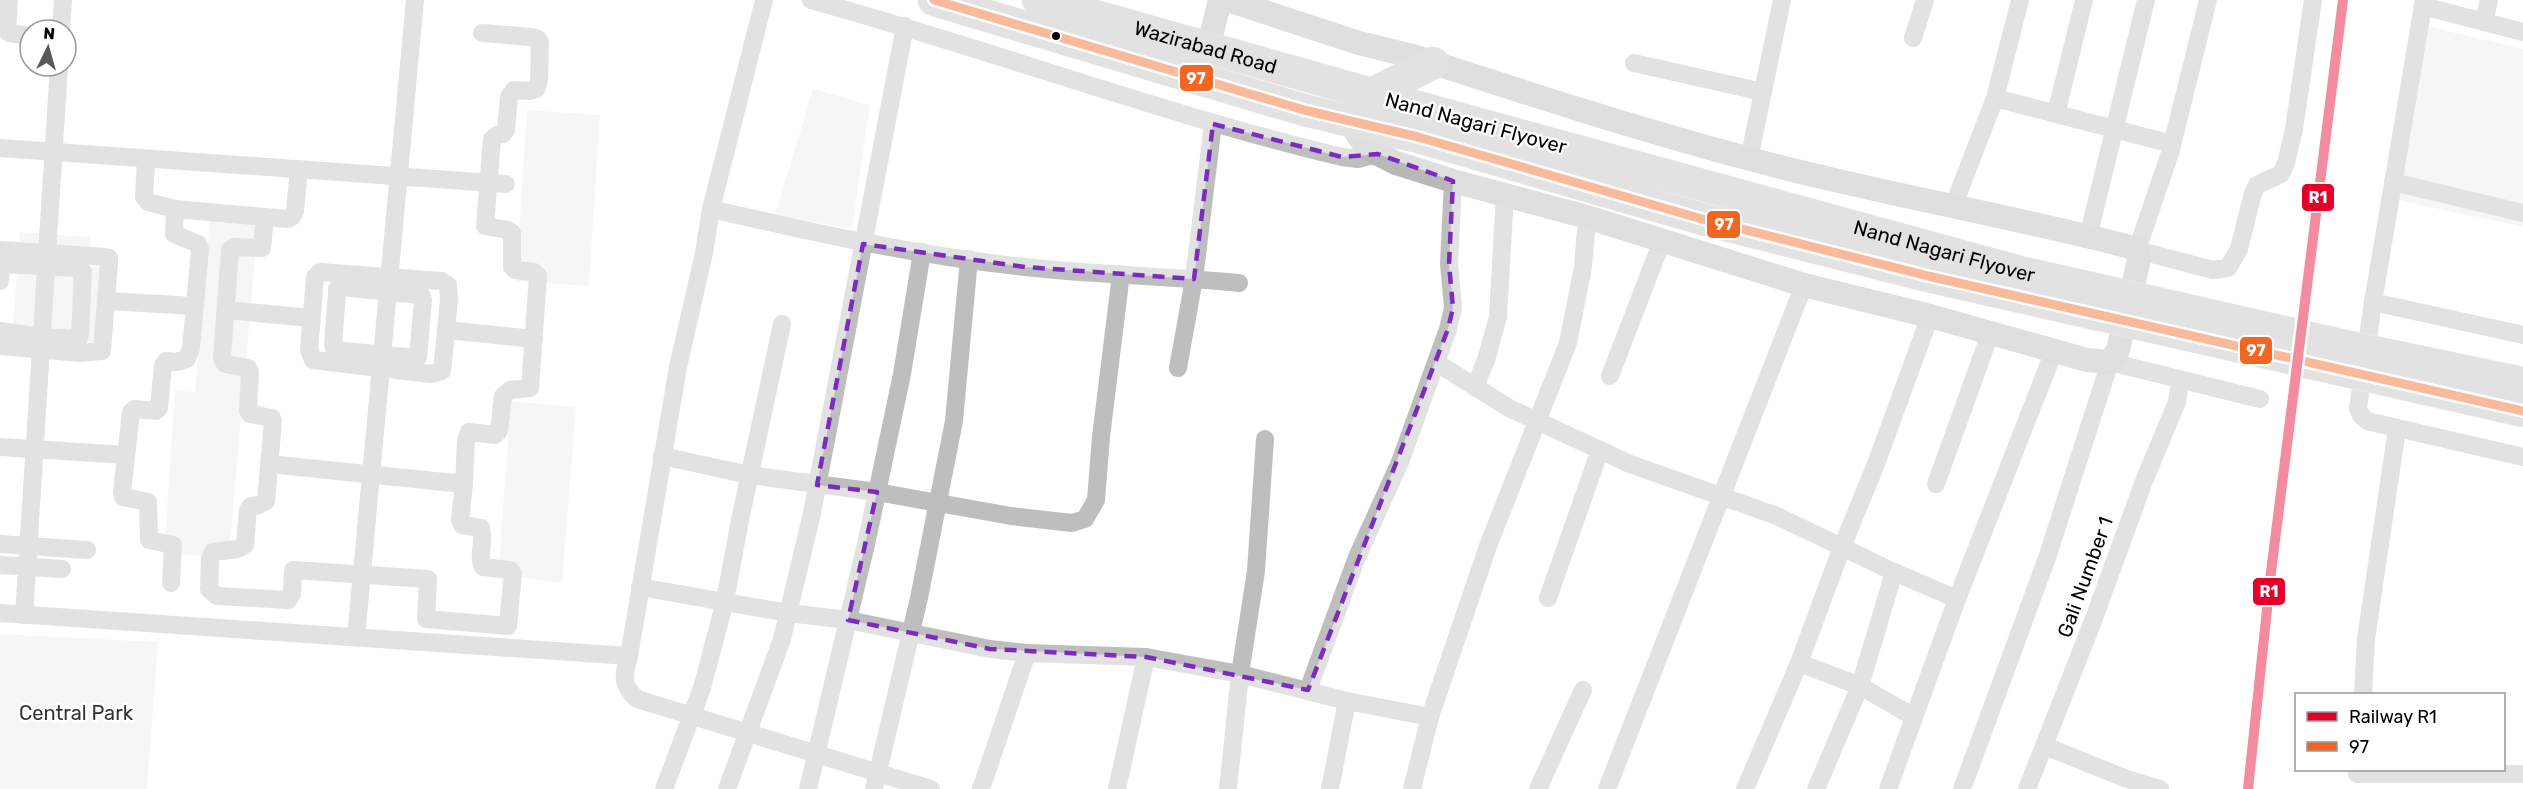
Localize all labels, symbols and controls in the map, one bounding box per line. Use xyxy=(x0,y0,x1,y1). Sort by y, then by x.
street label: Wazirabad Road xyxy=(1131,16,1280,79)
north arrow xyxy=(18,18,78,78)
text: N xyxy=(43,24,56,44)
unlabelled marker xyxy=(1050,30,1062,42)
line badge: 97 xyxy=(1179,64,1214,92)
text: 97 xyxy=(1186,69,1206,88)
street label: Nand Nagari Flyover xyxy=(1383,87,1570,159)
line badge: R1 xyxy=(2301,183,2335,212)
text: R1 xyxy=(2308,188,2328,207)
line badge: 97 xyxy=(1706,210,1741,239)
text: 97 xyxy=(1714,215,1734,234)
street label: Nand Nagari Flyover xyxy=(1851,215,2038,287)
line badge: 97 xyxy=(2239,336,2273,365)
text: 97 xyxy=(2246,341,2266,360)
street label: Gali Number 1 xyxy=(2052,513,2118,641)
line badge: R1 xyxy=(2252,577,2286,606)
text: R1 xyxy=(2259,582,2279,601)
legend xyxy=(2295,693,2505,771)
park label: Central Park xyxy=(19,701,134,725)
text: Railway R1 xyxy=(2349,706,2437,728)
text: 97 xyxy=(2349,736,2369,758)

